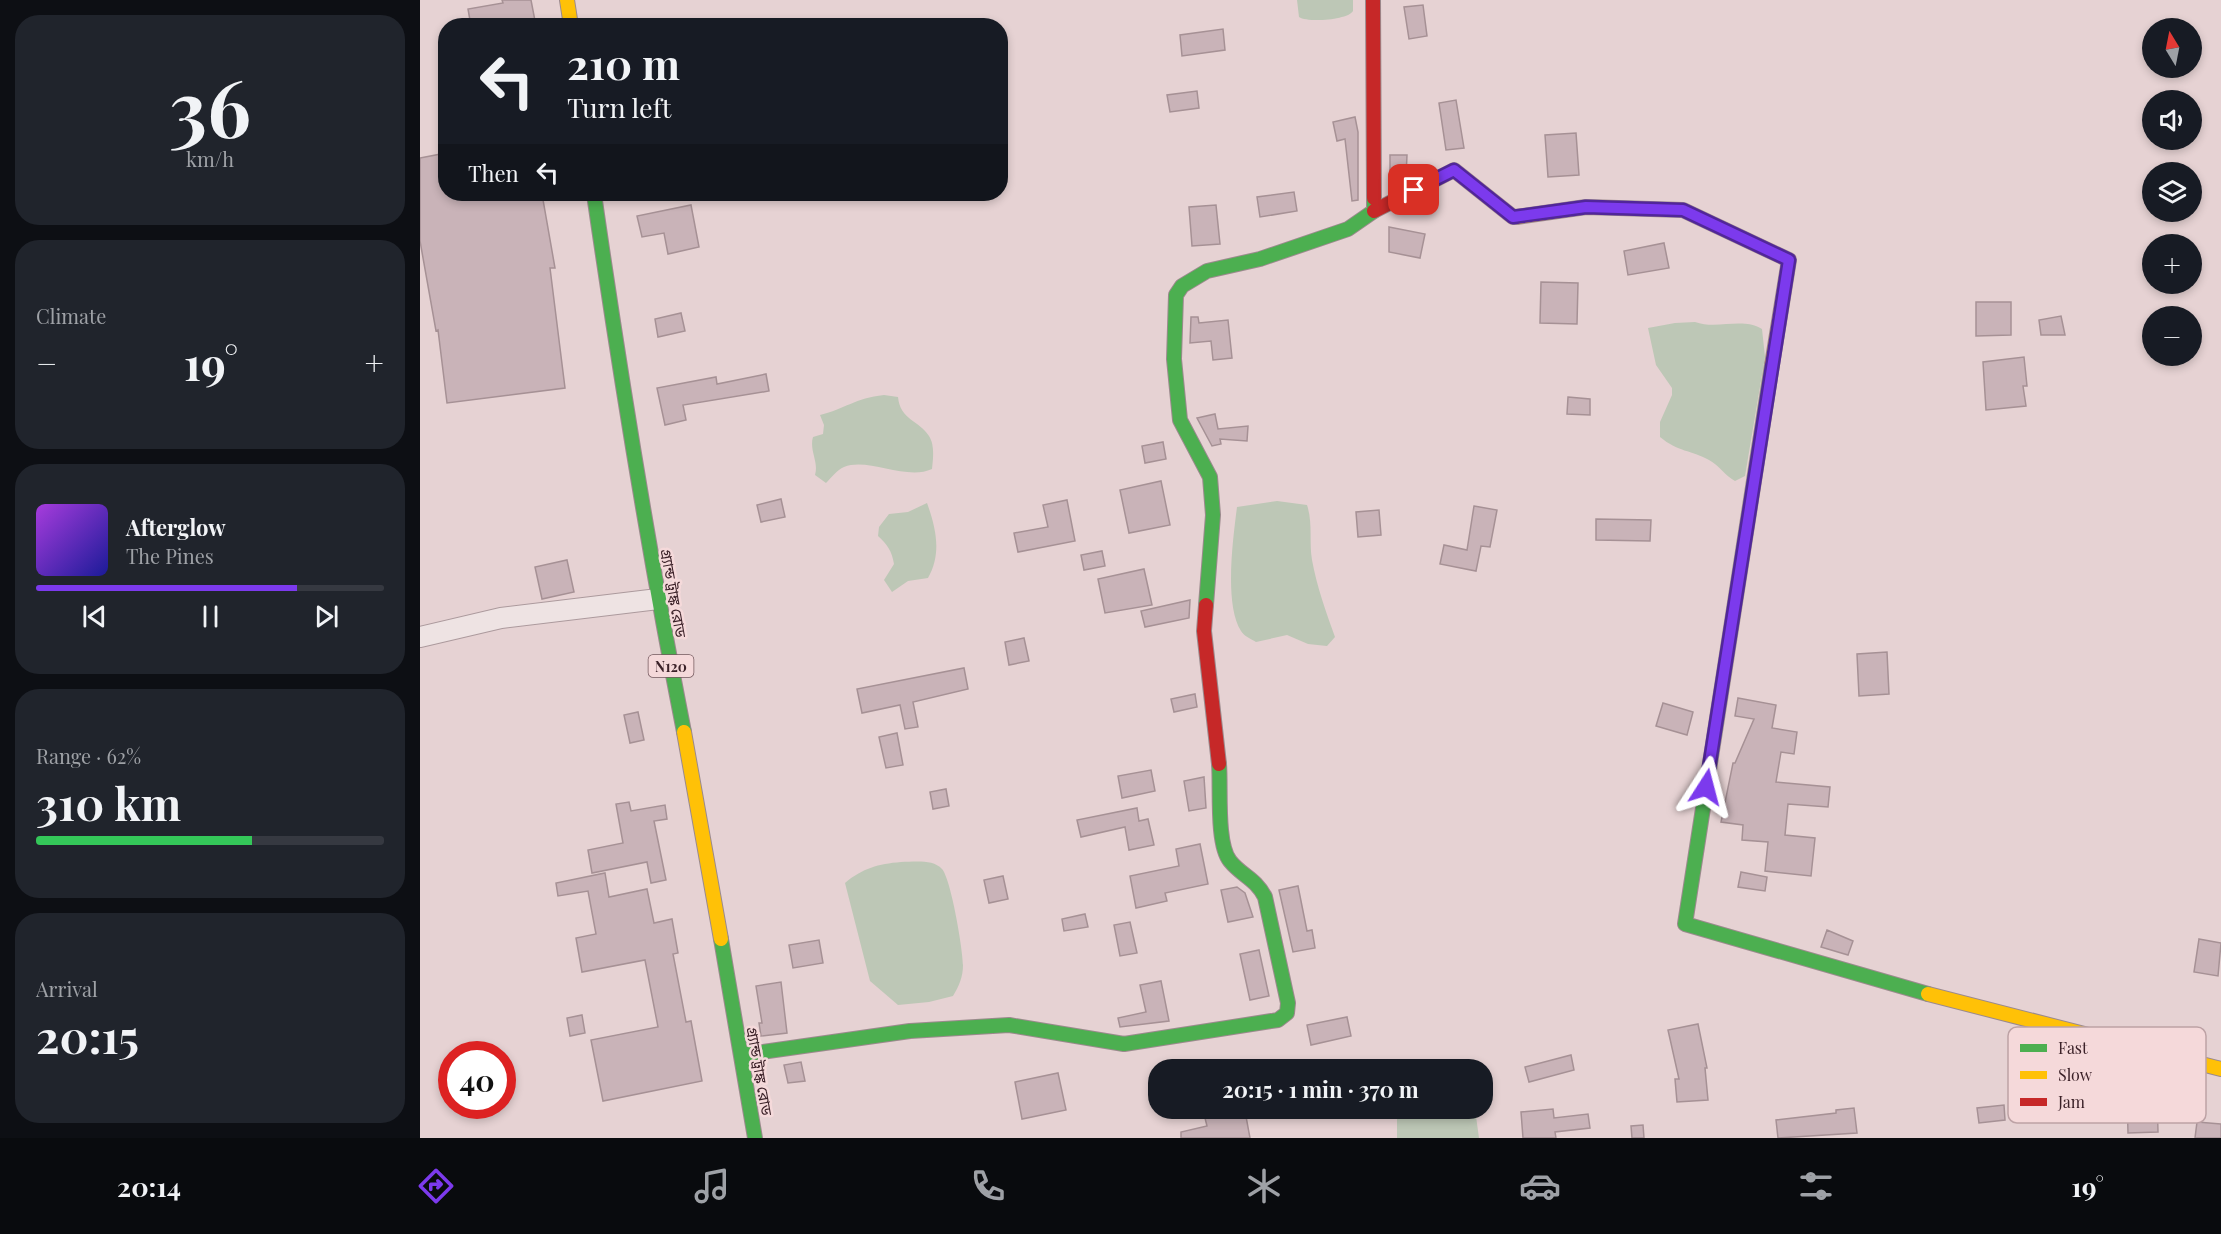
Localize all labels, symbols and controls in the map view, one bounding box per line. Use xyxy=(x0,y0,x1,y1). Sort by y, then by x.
north arrow xyxy=(2142,18,2202,78)
map controls xyxy=(2142,18,2202,366)
text: 210 m xyxy=(567,35,680,91)
icon: left xyxy=(468,42,546,120)
text: 36 xyxy=(169,54,251,158)
text: Turn left xyxy=(567,89,671,125)
button: sound xyxy=(2142,90,2202,150)
text: km/h xyxy=(186,145,234,172)
icon: left xyxy=(531,156,564,189)
text: Then xyxy=(468,158,519,188)
button: layers xyxy=(2142,162,2202,222)
pin xyxy=(1388,164,1439,215)
icon: arrive xyxy=(1397,173,1430,206)
button: + xyxy=(2142,234,2202,294)
text: Climate xyxy=(36,302,106,329)
button: − xyxy=(2142,306,2202,366)
text: 19° xyxy=(184,332,238,392)
text: − xyxy=(36,340,57,384)
text: + xyxy=(365,340,384,384)
text: Afterglow xyxy=(126,512,226,542)
text: The Pines xyxy=(126,542,214,569)
street label: গ্র্যান্ড ট্রাঙ্ক রোড xyxy=(656,547,692,639)
icon: previous xyxy=(78,600,111,633)
icon: pause xyxy=(194,600,227,633)
icon: next xyxy=(310,600,343,633)
road number: N120 xyxy=(648,655,694,677)
text: Range · 62% xyxy=(36,742,141,769)
position arrow xyxy=(1674,755,1738,819)
text: 310 km xyxy=(36,772,181,832)
text: Arrival xyxy=(36,975,98,1002)
text: 20:15 xyxy=(36,1005,139,1065)
street label: গ্র্যান্ড ট্রাঙ্ক রোড xyxy=(742,1025,778,1117)
legend xyxy=(2008,1027,2206,1123)
text: Fast xyxy=(2058,1037,2088,1058)
speed limit sign: 40 xyxy=(438,1041,516,1119)
text: Slow xyxy=(2058,1064,2093,1085)
text: 20:15 · 1 min · 370 m xyxy=(1222,1074,1419,1104)
text: Jam xyxy=(2057,1091,2085,1112)
icon: directions xyxy=(415,1165,457,1207)
icon: music xyxy=(691,1165,733,1207)
icon: phone xyxy=(967,1165,1009,1207)
icon: climate xyxy=(1243,1165,1285,1207)
icon: car xyxy=(1519,1165,1561,1207)
icon: filters xyxy=(1795,1165,1837,1207)
text: 20:14 xyxy=(117,1168,181,1204)
text: 19° xyxy=(2071,1168,2104,1204)

